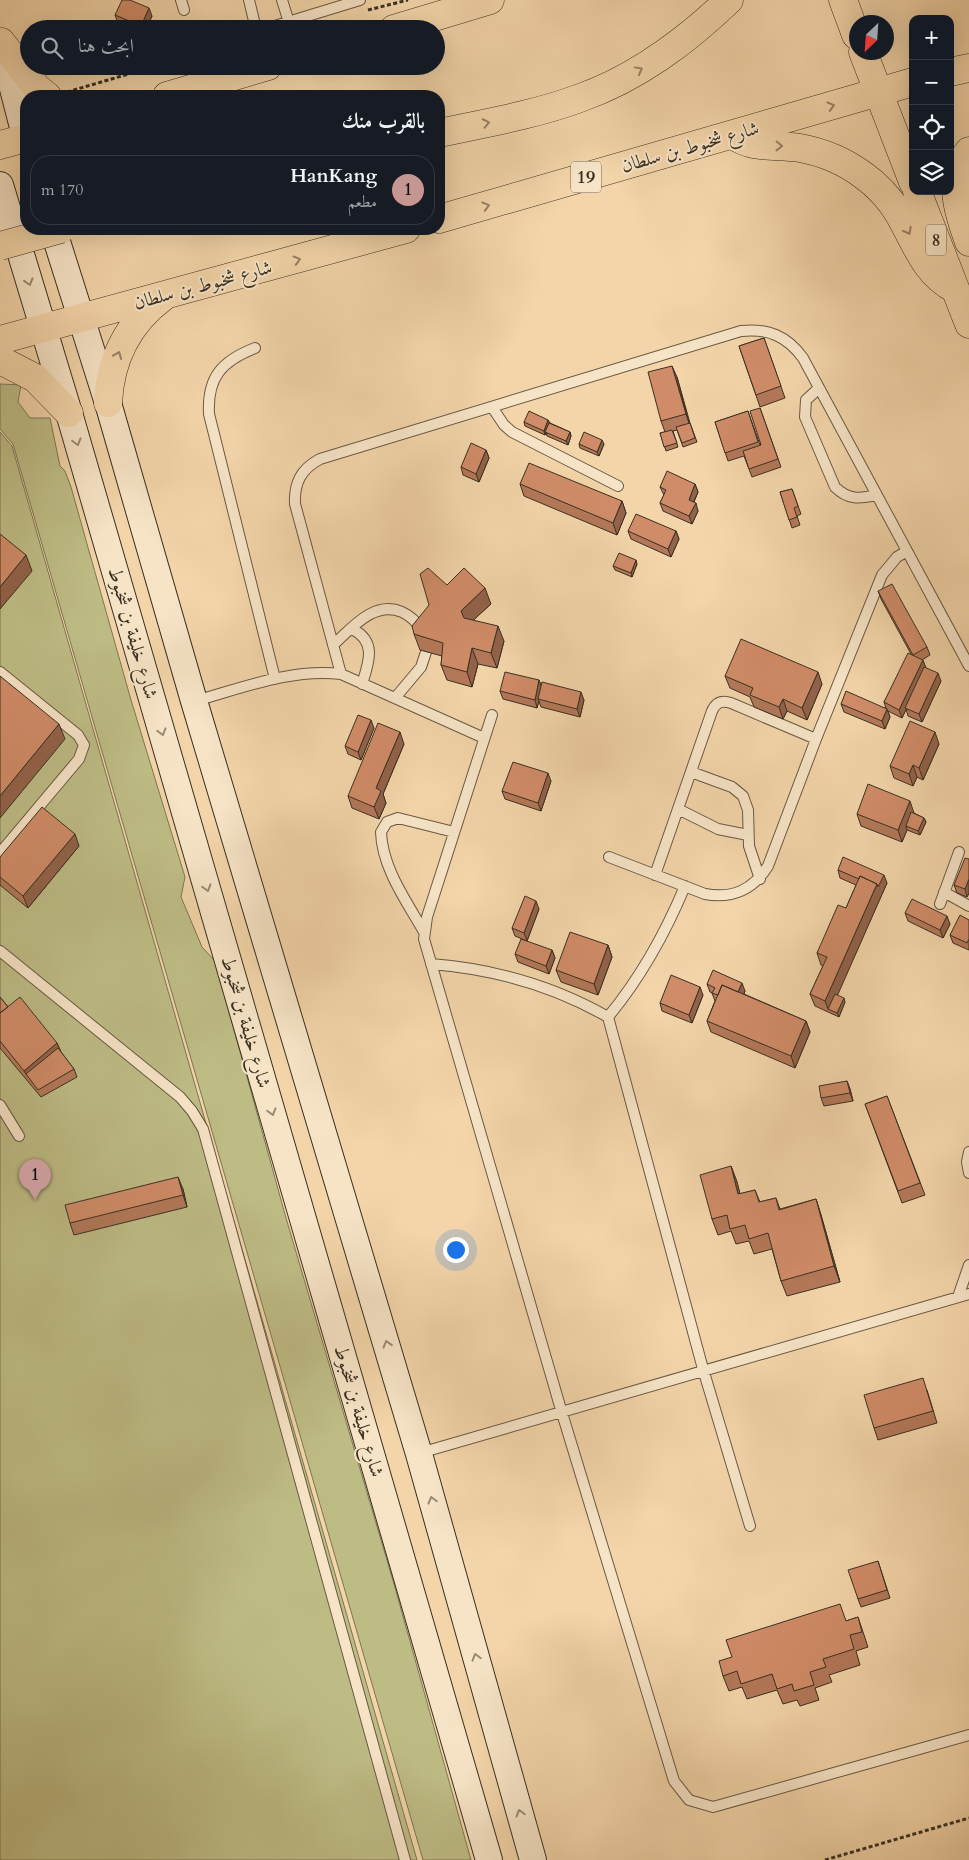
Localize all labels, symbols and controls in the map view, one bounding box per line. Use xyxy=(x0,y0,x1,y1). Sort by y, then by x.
north arrow xyxy=(849,15,894,60)
map controls xyxy=(909,15,954,195)
button: + xyxy=(909,15,954,60)
search box xyxy=(20,20,445,75)
text: ابحث هنا xyxy=(78,33,134,59)
icon: search xyxy=(38,34,66,62)
button: − xyxy=(909,60,954,105)
one-way arrow xyxy=(634,66,643,76)
one-way arrow xyxy=(826,102,834,112)
button: locate xyxy=(909,105,954,150)
text: بالقرب منك xyxy=(342,107,425,136)
street label: شارع شخبوط بن سلطان xyxy=(618,115,762,181)
one-way arrow xyxy=(482,118,491,129)
one-way arrow xyxy=(775,141,783,152)
button: layers xyxy=(909,150,954,195)
road number: 19 xyxy=(571,162,601,192)
text: HanKang xyxy=(290,163,377,189)
text: 170 m xyxy=(41,179,83,201)
text: 1 xyxy=(404,179,412,201)
text: مطعم xyxy=(348,191,377,213)
one-way arrow xyxy=(481,201,489,211)
road number: 8 xyxy=(926,224,946,256)
one-way arrow xyxy=(902,225,912,234)
street label: شارع شخبوط بن سلطان xyxy=(131,254,276,318)
one-way arrow xyxy=(292,255,301,266)
one-way arrow xyxy=(24,277,34,285)
one-way arrow xyxy=(111,351,122,360)
one-way arrow xyxy=(72,437,82,446)
street label: شارع خليفة بن شخبوط xyxy=(100,564,164,703)
one-way arrow xyxy=(156,728,166,736)
one-way arrow xyxy=(201,884,212,893)
street label: شارع خليفة بن شخبوط xyxy=(213,953,277,1092)
one-way arrow xyxy=(266,1107,276,1115)
pin: 1 xyxy=(19,1159,51,1200)
your location xyxy=(443,1237,469,1263)
one-way arrow xyxy=(382,1341,392,1349)
street label: شارع خليفة بن شخبوط xyxy=(326,1342,390,1481)
one-way arrow xyxy=(428,1497,438,1505)
one-way arrow xyxy=(472,1653,482,1661)
one-way arrow xyxy=(515,1809,526,1817)

